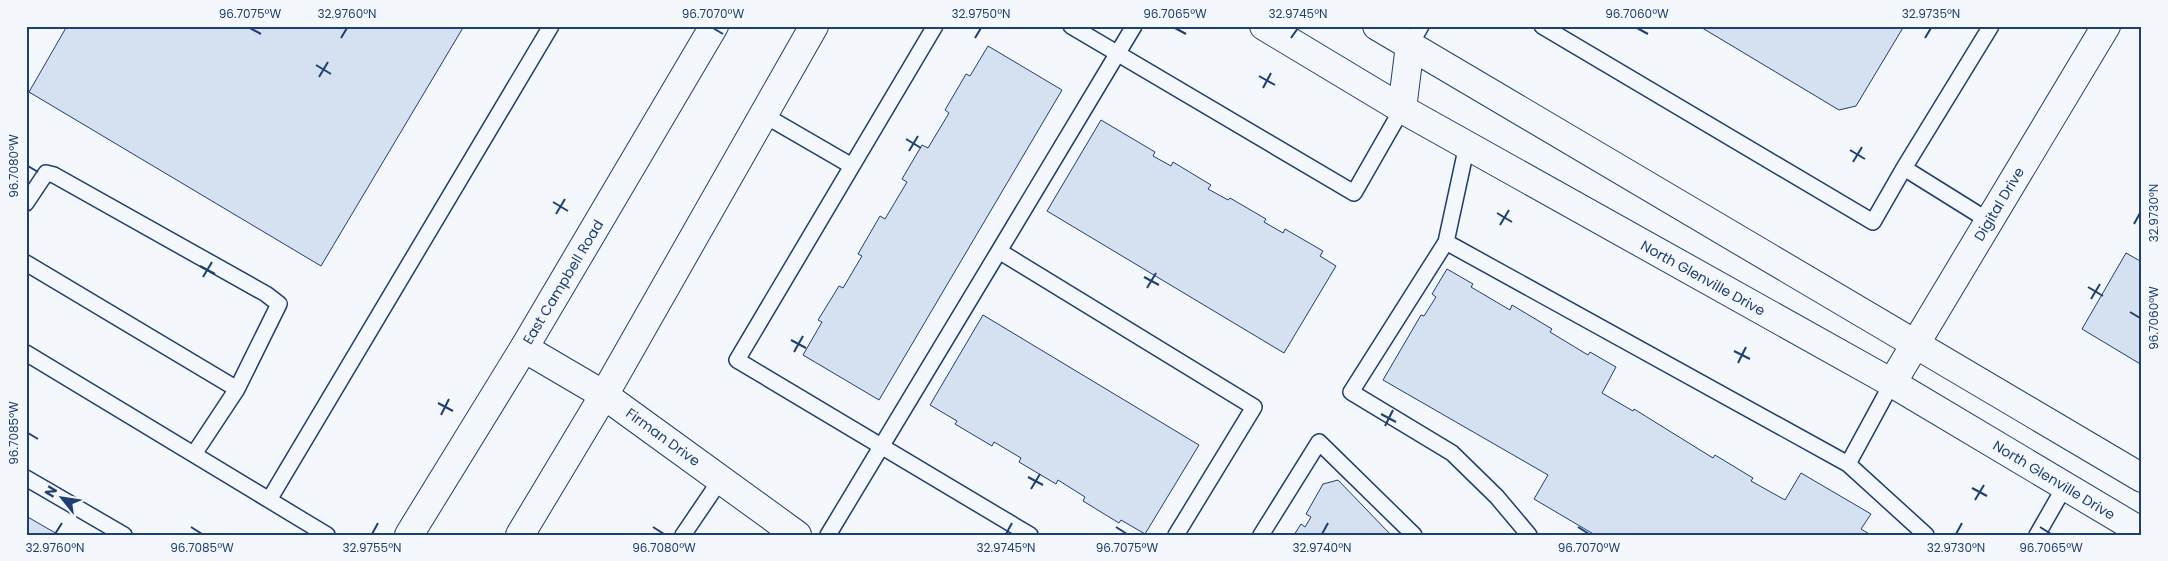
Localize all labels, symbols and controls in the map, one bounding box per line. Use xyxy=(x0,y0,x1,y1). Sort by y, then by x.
text: 96.7075°W xyxy=(219,5,282,22)
text: 32.9760°N xyxy=(317,5,377,22)
text: 96.7070°W xyxy=(682,5,745,22)
text: 32.9750°N xyxy=(951,5,1011,22)
text: 96.7065°W xyxy=(1143,5,1207,22)
text: 32.9745°N xyxy=(1268,5,1328,22)
text: 96.7060°W xyxy=(1605,5,1669,22)
text: 32.9735°N xyxy=(1902,5,1960,22)
text: 96.7080°W xyxy=(5,134,22,198)
street label: Digital Drive xyxy=(1969,163,2029,245)
text: 32.9730°N xyxy=(2145,184,2162,242)
street label: East Campbell Road xyxy=(518,216,608,348)
street label: North Glenville Drive xyxy=(1637,235,1769,321)
text: 96.7060°W xyxy=(2145,286,2162,350)
text: 96.7085°W xyxy=(5,401,22,465)
street label: Firman Drive xyxy=(622,403,704,471)
street label: North Glenville Drive xyxy=(1989,436,2119,525)
north arrow xyxy=(38,474,88,524)
text: N xyxy=(39,482,62,501)
text: 32.9760°N xyxy=(25,539,85,556)
text: 96.7085°W xyxy=(170,539,234,556)
text: 32.9755°N xyxy=(342,539,402,556)
text: 96.7080°W xyxy=(632,539,696,556)
text: 32.9745°N xyxy=(976,539,1036,556)
text: 96.7075°W xyxy=(1096,539,1159,556)
text: 32.9740°N xyxy=(1292,539,1352,556)
text: 96.7070°W xyxy=(1558,539,1621,556)
text: 32.9730°N xyxy=(1927,539,1985,556)
text: 96.7065°W xyxy=(2019,539,2083,556)

